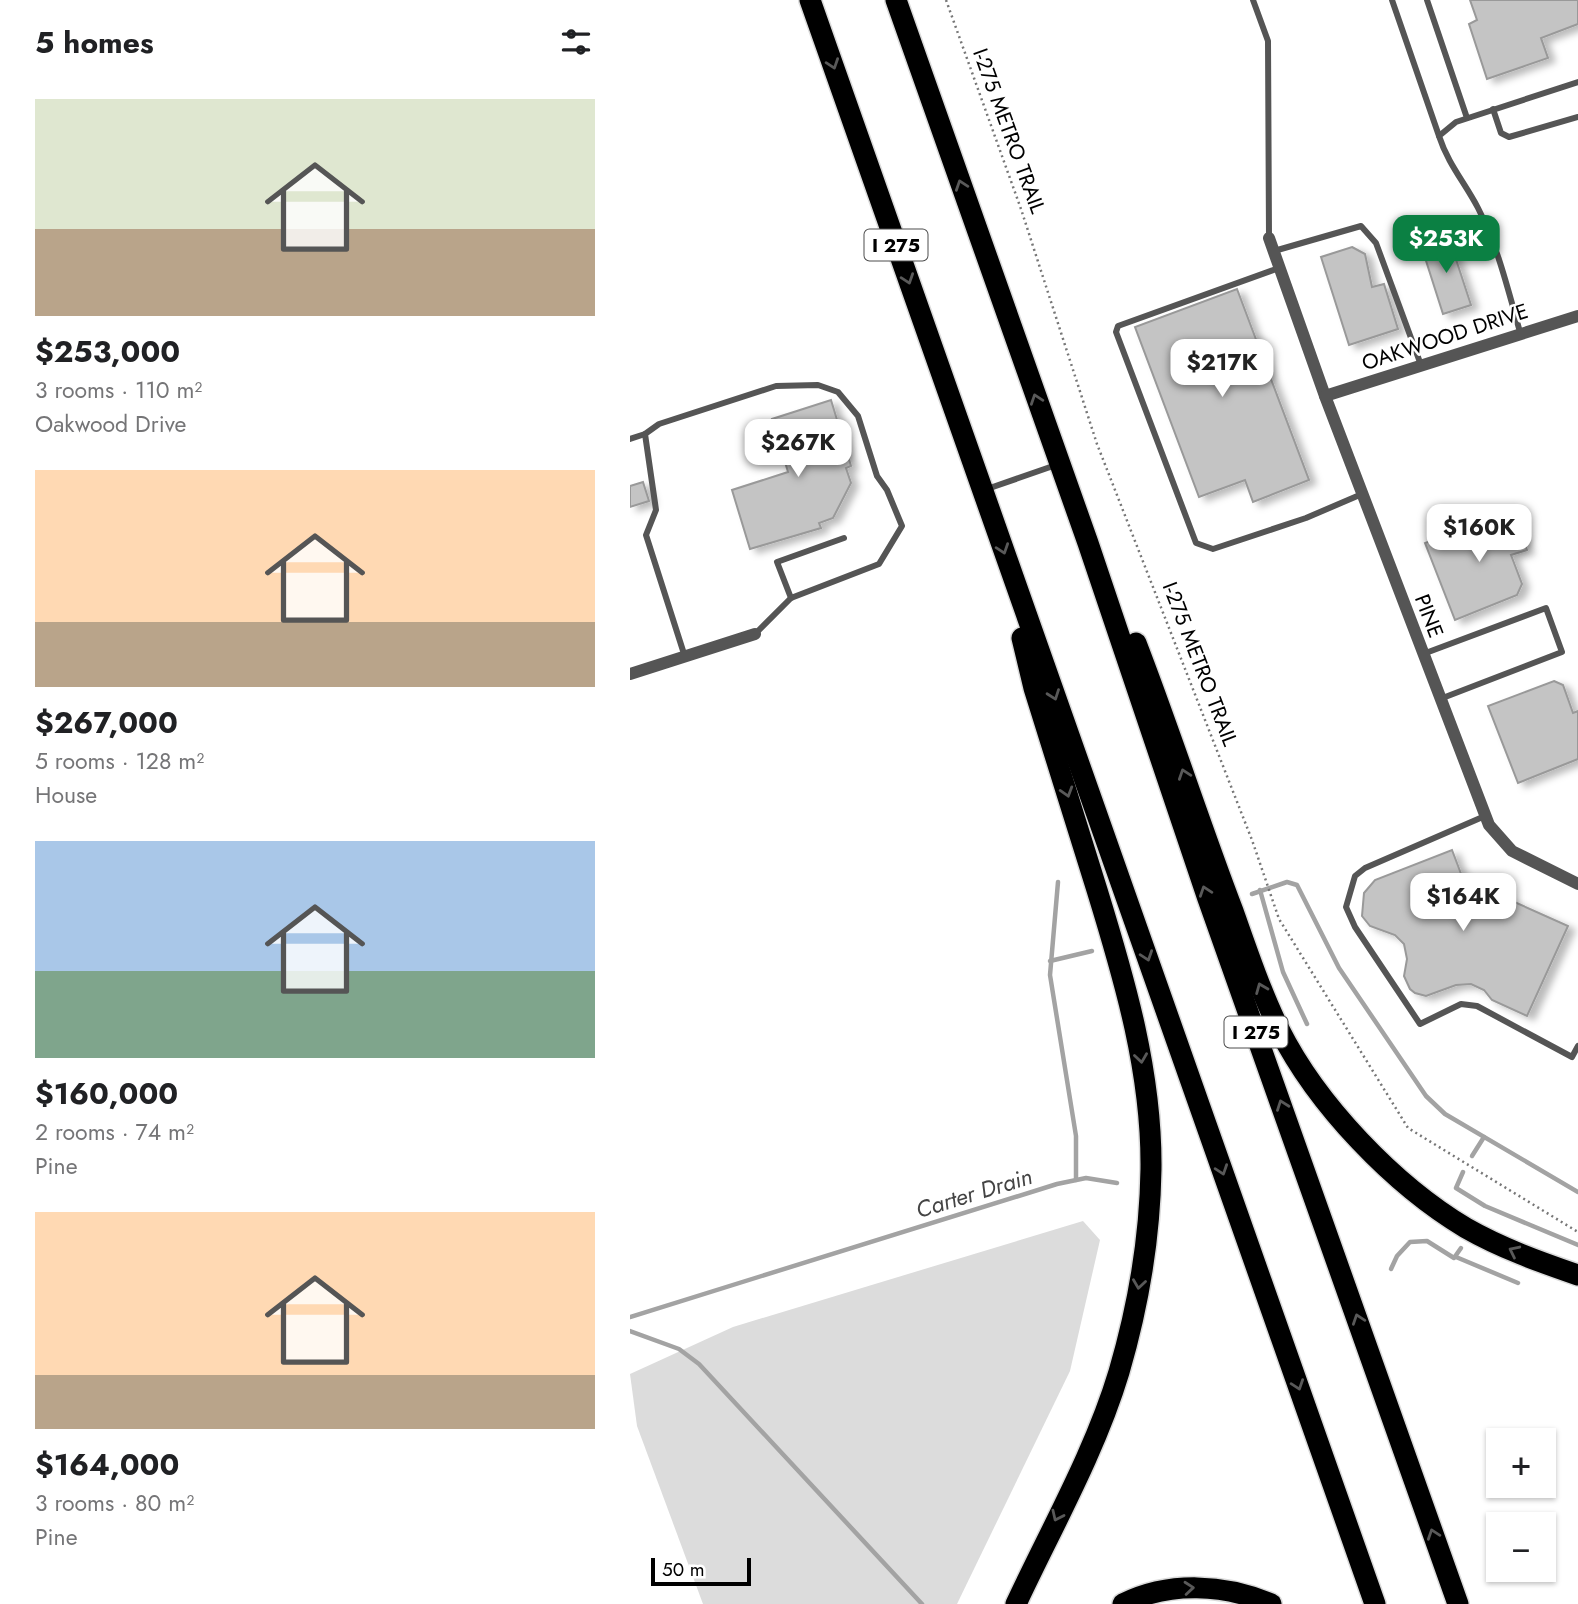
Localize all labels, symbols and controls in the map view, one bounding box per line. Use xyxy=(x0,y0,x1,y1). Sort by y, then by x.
text: 5 homes xyxy=(35,21,154,64)
icon: filters xyxy=(557,23,595,61)
street label: I-275 METRO TRAIL xyxy=(965,44,1053,218)
one-way arrow xyxy=(825,58,839,70)
icon: home xyxy=(252,144,378,270)
one-way arrow xyxy=(955,179,969,191)
pin: $253K xyxy=(1397,216,1495,275)
text: $253K xyxy=(1409,221,1483,255)
road number: I 275 xyxy=(864,230,928,260)
one-way arrow xyxy=(900,273,914,285)
street label: OAKWOOD DRIVE xyxy=(1358,296,1532,378)
text: $253,000 xyxy=(35,330,180,373)
pin: $217K xyxy=(1173,340,1271,399)
text: $217K xyxy=(1186,345,1258,379)
text: 3 rooms · 110 m² xyxy=(35,373,202,407)
one-way arrow xyxy=(1030,394,1044,406)
text: Oakwood Drive xyxy=(35,407,186,441)
pin: $267K xyxy=(749,420,847,479)
text: $267K xyxy=(761,425,835,459)
pin: $160K xyxy=(1430,504,1528,564)
text: $160K xyxy=(1443,510,1515,544)
icon: home xyxy=(252,515,378,641)
one-way arrow xyxy=(995,543,1009,555)
street label: I-275 METRO TRAIL xyxy=(1155,578,1245,751)
street label: PINE xyxy=(1407,590,1451,642)
one-way arrow xyxy=(1046,689,1060,701)
text: $267,000 xyxy=(35,701,178,744)
text: 5 rooms · 128 m² xyxy=(35,744,204,778)
one-way arrow xyxy=(1178,768,1192,780)
text: House xyxy=(35,778,97,812)
one-way arrow xyxy=(1058,786,1073,798)
pin: $164K xyxy=(1414,874,1512,933)
text: $164K xyxy=(1426,879,1500,913)
one-way arrow xyxy=(1199,885,1214,897)
icon: home xyxy=(252,886,378,1012)
one-way arrow xyxy=(1139,949,1153,961)
one-way arrow xyxy=(1256,982,1270,994)
road number: I 275 xyxy=(1224,1016,1288,1048)
one-way arrow xyxy=(1133,1052,1148,1064)
text: $160,000 xyxy=(35,1072,178,1115)
one-way arrow xyxy=(1276,1099,1290,1111)
text: 2 rooms · 74 m² xyxy=(35,1115,194,1149)
text: Pine xyxy=(35,1149,78,1183)
water label: Carter Drain xyxy=(912,1159,1036,1227)
one-way arrow xyxy=(1214,1164,1228,1176)
one-way arrow xyxy=(1509,1245,1521,1259)
icon: home xyxy=(252,1257,378,1383)
one-way arrow xyxy=(1132,1278,1147,1290)
one-way arrow xyxy=(1352,1314,1366,1326)
one-way arrow xyxy=(1289,1378,1303,1390)
map controls xyxy=(1486,1428,1556,1582)
button: + xyxy=(1486,1428,1556,1498)
text: $164,000 xyxy=(35,1443,179,1486)
text: 3 rooms · 80 m² xyxy=(35,1486,194,1520)
one-way arrow xyxy=(1051,1509,1065,1521)
button: − xyxy=(1486,1512,1556,1582)
text: Pine xyxy=(35,1520,78,1554)
one-way arrow xyxy=(1427,1528,1441,1540)
scale bar xyxy=(651,1555,751,1587)
text: 50 m xyxy=(662,1556,705,1583)
one-way arrow xyxy=(1184,1581,1195,1596)

